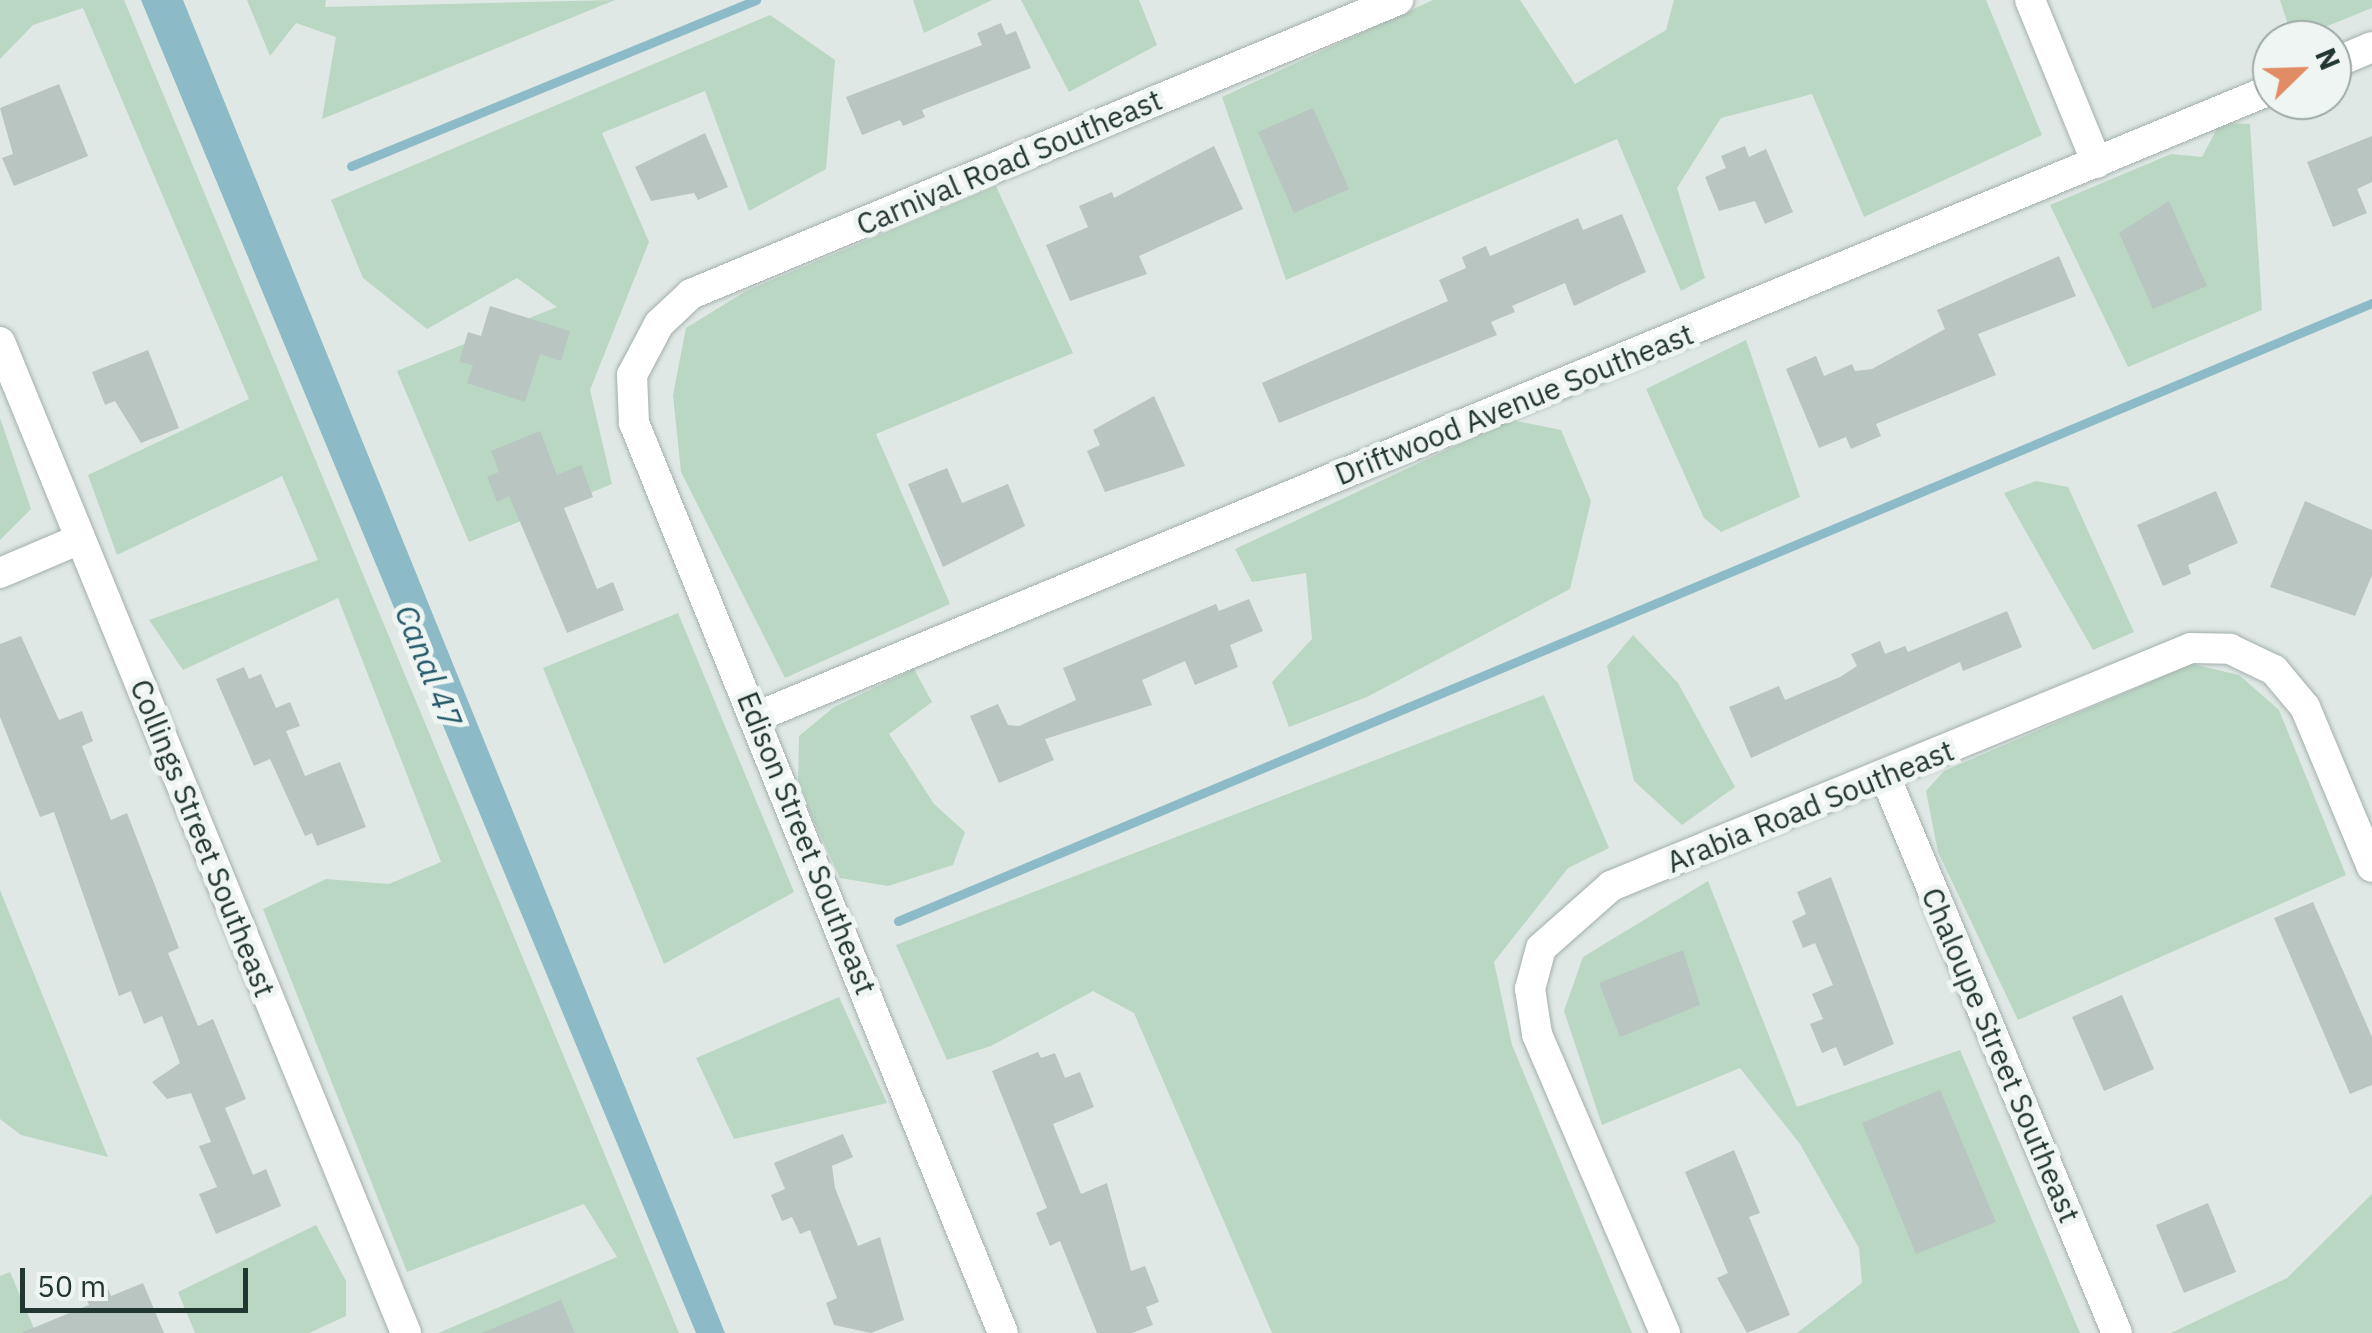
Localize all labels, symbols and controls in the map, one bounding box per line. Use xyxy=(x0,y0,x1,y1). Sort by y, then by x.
north arrow xyxy=(2252,20,2352,120)
text: N xyxy=(2307,42,2349,75)
street label: Carnival Road Southeast xyxy=(851,81,1167,243)
street label: Driftwood Avenue Southeast xyxy=(1330,316,1698,492)
water label: Canal 47 xyxy=(387,599,471,733)
street label: Collings Street Southeast xyxy=(123,674,283,1002)
street label: Edison Street Southeast xyxy=(730,686,884,1000)
street label: Arabia Road Southeast xyxy=(1661,732,1959,880)
street label: Chaloupe Street Southeast xyxy=(1914,882,2088,1228)
scale bar xyxy=(25,1248,252,1310)
text: 50 m xyxy=(37,1266,106,1305)

